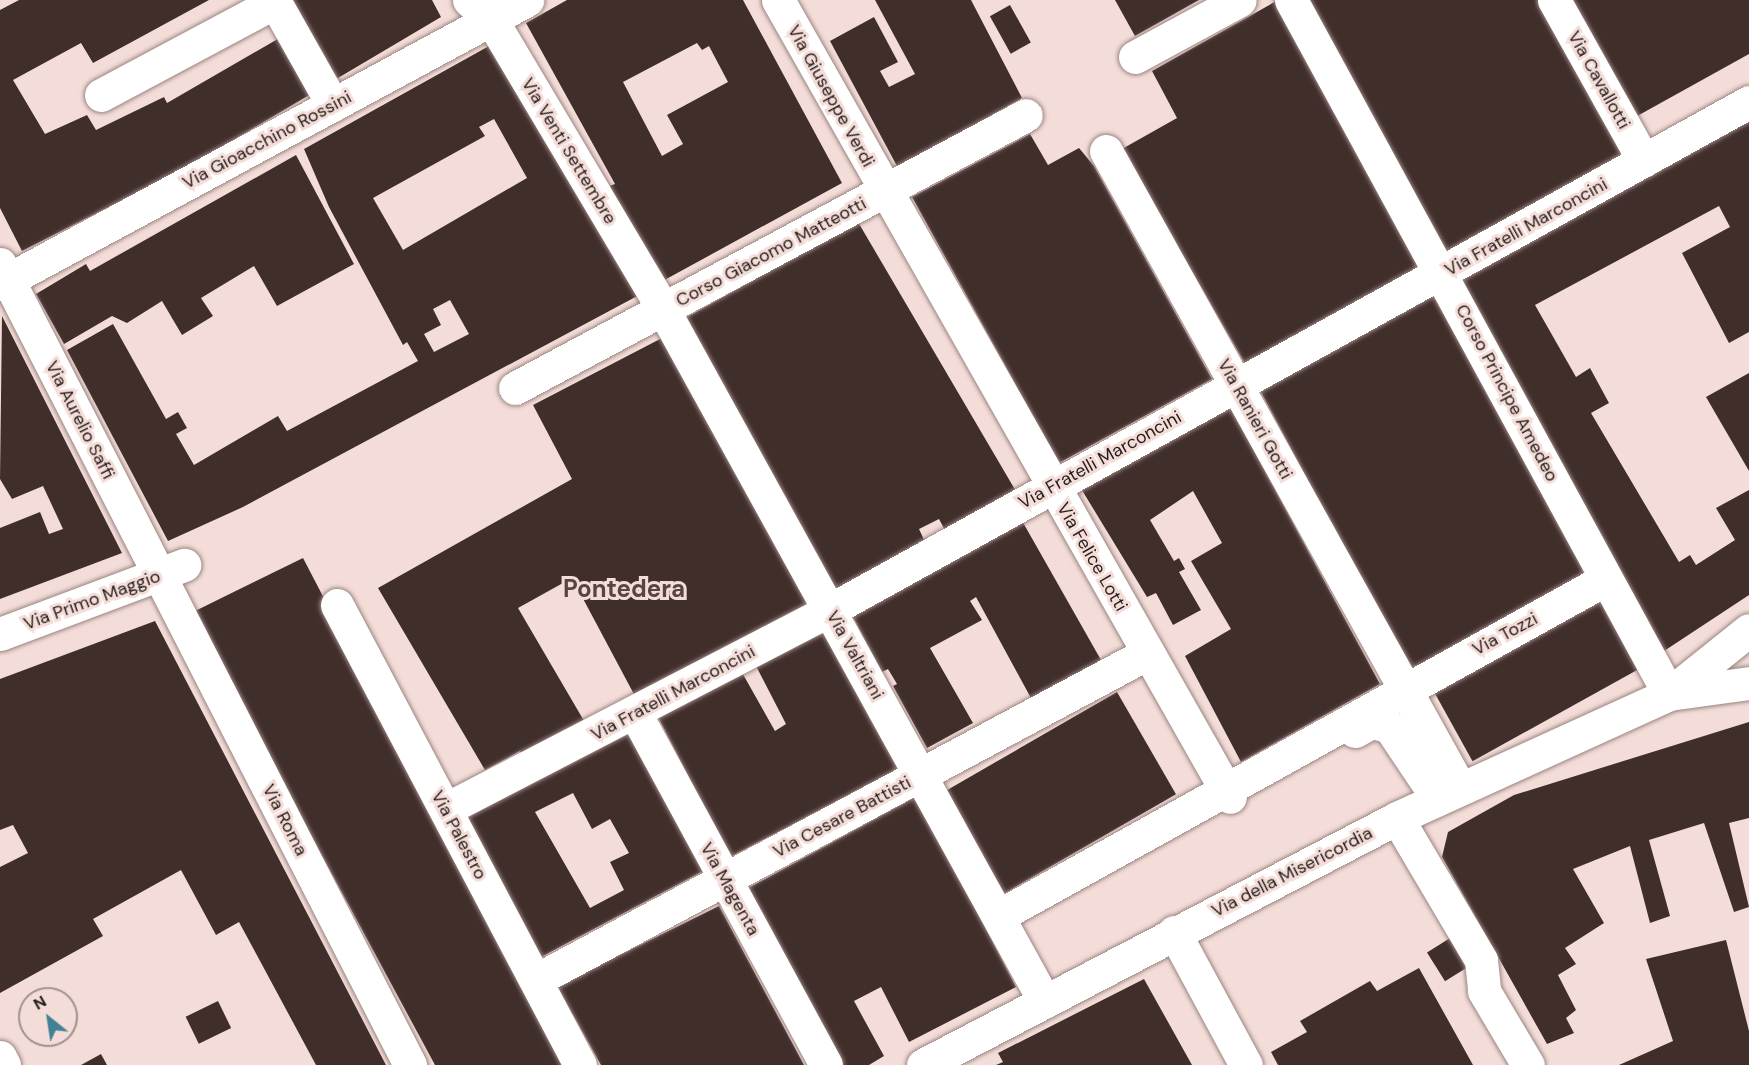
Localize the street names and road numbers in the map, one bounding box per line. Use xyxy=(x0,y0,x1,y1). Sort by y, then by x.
street label: Via Giuseppe Verdi xyxy=(783,21,879,171)
street label: Via Cavallotti xyxy=(1563,27,1635,133)
street label: Via Venti Settembre xyxy=(517,74,621,228)
street label: Via Gioacchino Rossini xyxy=(179,86,355,194)
street label: Via Fratelli Marconcini xyxy=(1441,173,1611,281)
street label: Corso Giacomo Matteotti xyxy=(672,193,870,311)
street label: Corso Principe Amedeo xyxy=(1451,301,1563,485)
street label: Via Ranieri Gotti xyxy=(1213,355,1297,483)
street label: Via Aurelio Saffi xyxy=(41,357,119,483)
street label: Via Fratelli Marconcini xyxy=(1015,406,1185,514)
street label: Via Felice Lotti xyxy=(1052,499,1132,615)
street label: Via Primo Maggio xyxy=(21,565,163,635)
street label: Via Valtriani xyxy=(822,607,888,703)
street label: Via Tozzi xyxy=(1469,608,1541,660)
street label: Via Fratelli Marconcini xyxy=(587,641,759,745)
street label: Via Cesare Battisti xyxy=(769,772,915,862)
street label: Via Roma xyxy=(258,781,312,859)
street label: Via Palestro xyxy=(427,787,491,883)
street label: Via della Misericordia xyxy=(1208,822,1376,922)
street label: Via Magenta xyxy=(696,839,764,939)

